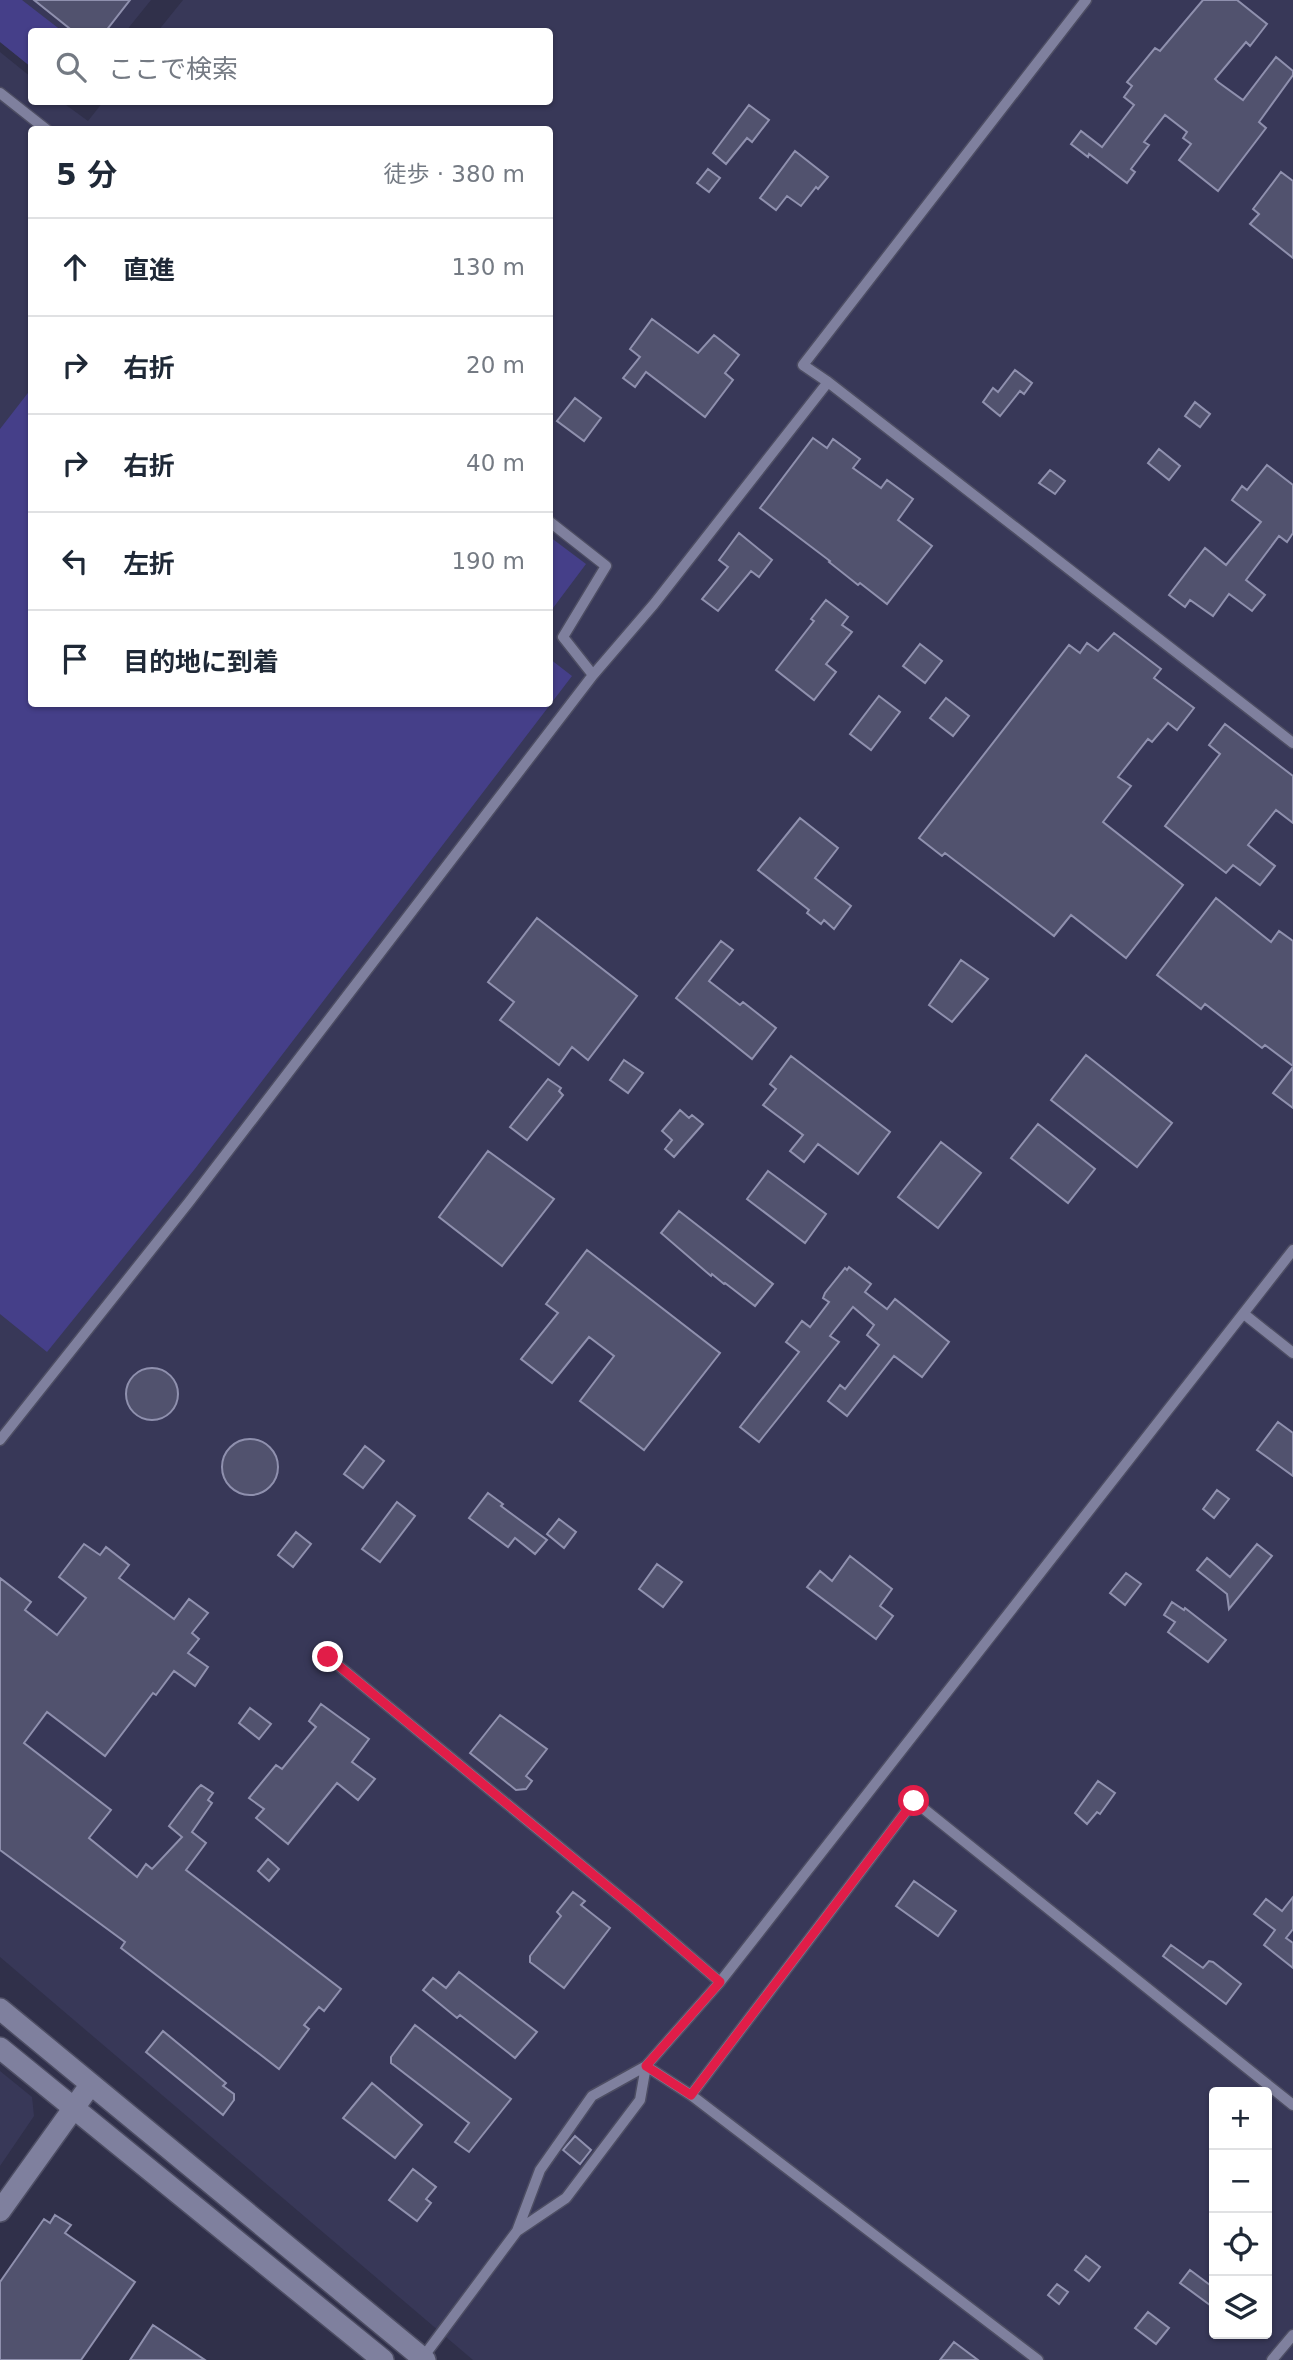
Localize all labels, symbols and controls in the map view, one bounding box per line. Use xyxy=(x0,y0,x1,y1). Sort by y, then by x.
search box xyxy=(28,28,553,105)
icon: search xyxy=(52,48,90,86)
text: ここで検索 xyxy=(108,54,238,84)
text: 5 分 xyxy=(56,157,117,192)
text: 徒歩 · 380 m xyxy=(383,161,525,187)
icon: ahead xyxy=(56,248,94,286)
text: 130 m xyxy=(451,254,525,280)
text: 直進 xyxy=(123,255,175,285)
icon: right xyxy=(56,346,94,384)
text: 20 m xyxy=(466,352,525,378)
text: 右折 xyxy=(123,353,175,383)
icon: right xyxy=(56,444,94,482)
text: 40 m xyxy=(466,450,525,476)
text: 右折 xyxy=(123,451,175,481)
icon: left xyxy=(56,542,94,580)
text: 190 m xyxy=(451,548,525,574)
text: 左折 xyxy=(123,549,175,579)
icon: arrive xyxy=(56,640,94,678)
text: 目的地に到着 xyxy=(123,647,279,677)
route end xyxy=(312,1641,343,1672)
route start xyxy=(898,1785,929,1816)
map controls xyxy=(1209,2087,1272,2339)
button: + xyxy=(1209,2087,1272,2150)
button: − xyxy=(1209,2150,1272,2213)
button: locate xyxy=(1209,2213,1272,2276)
button: layers xyxy=(1209,2276,1272,2339)

